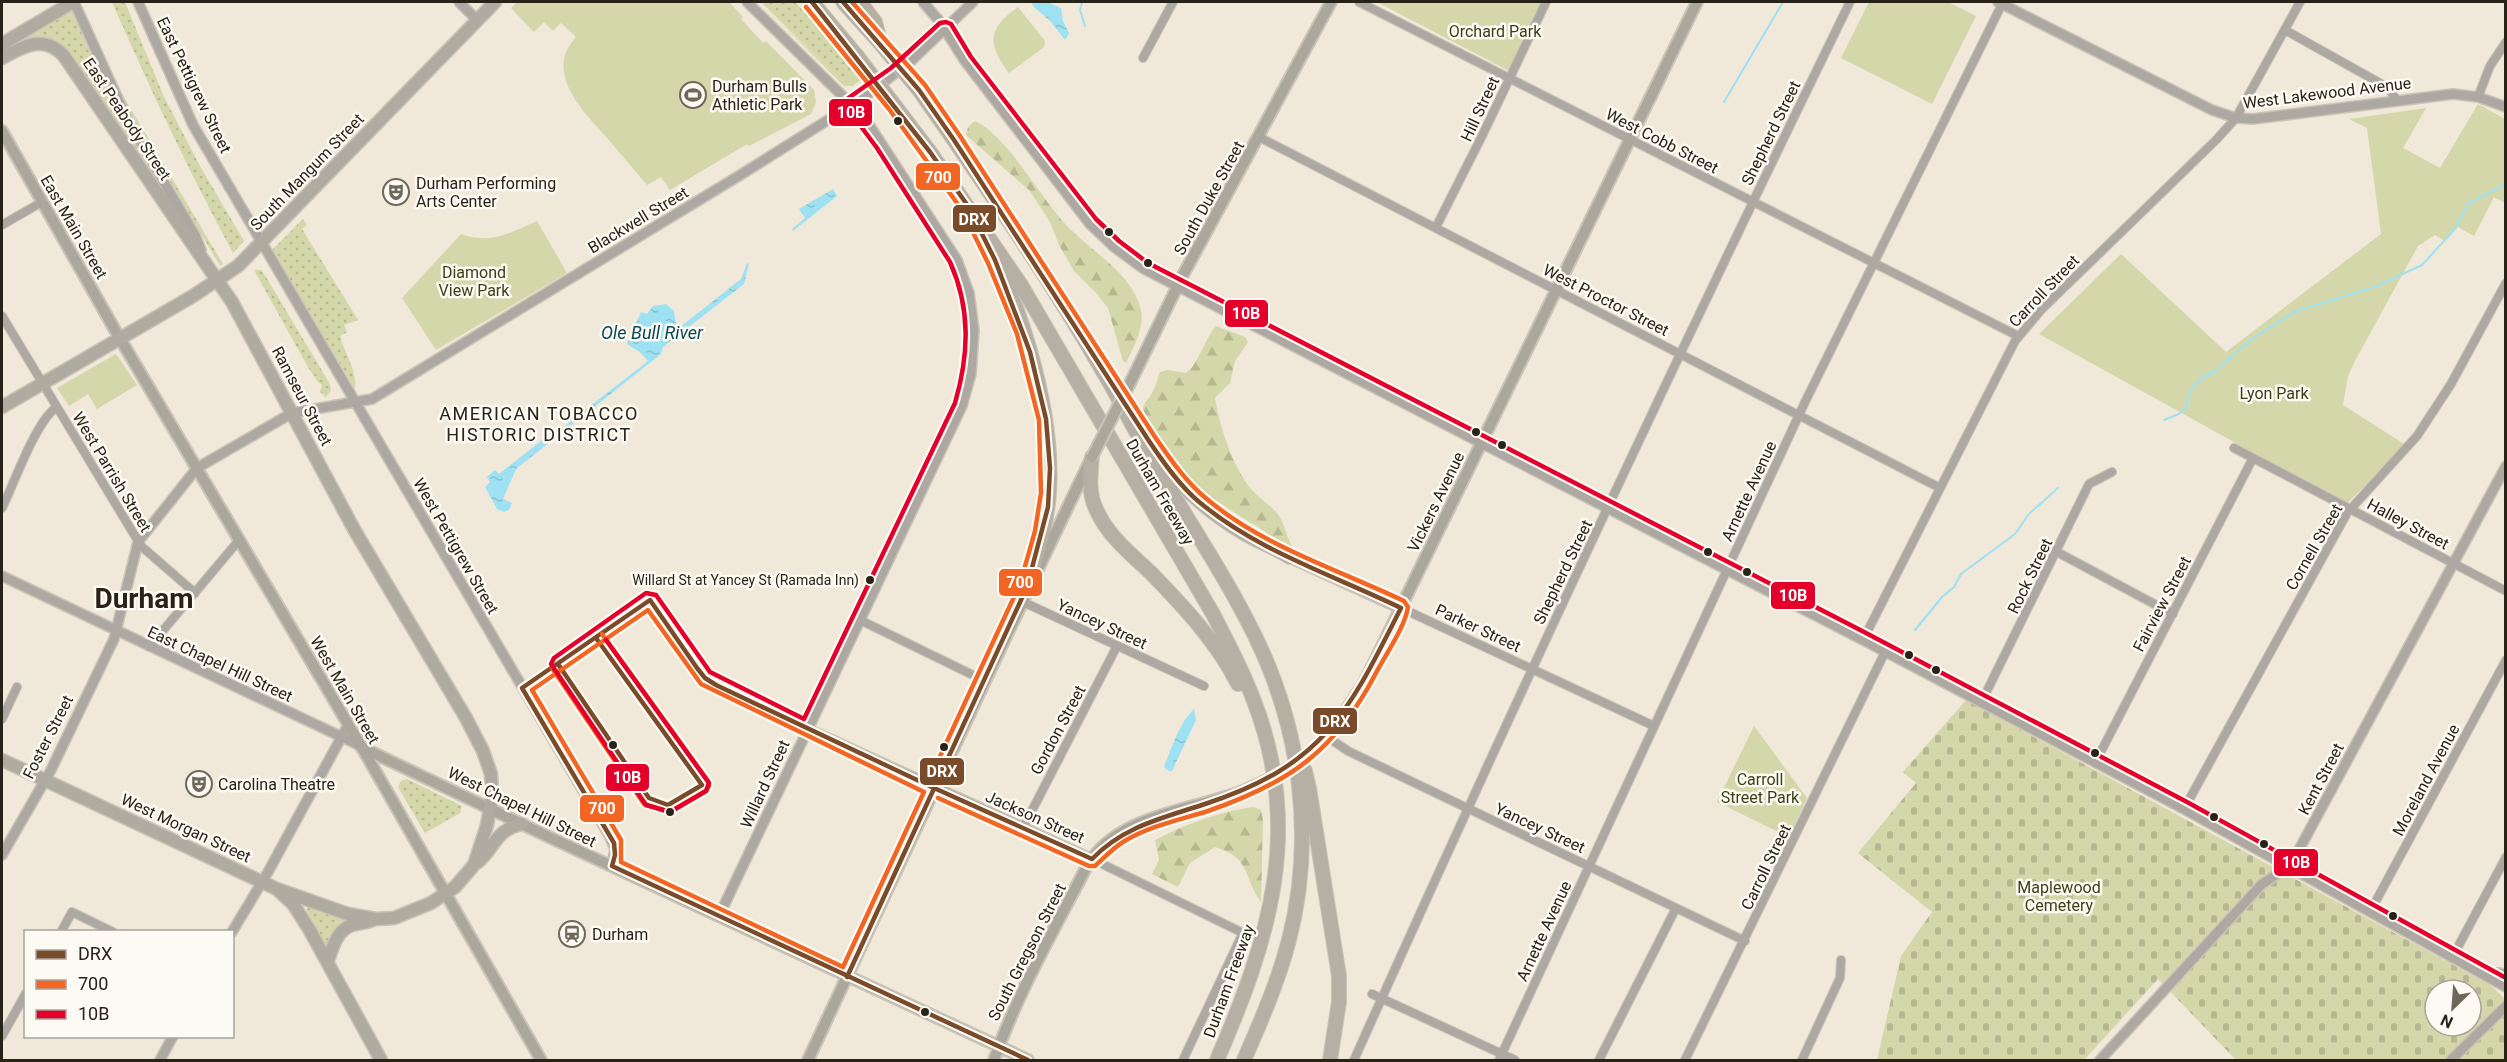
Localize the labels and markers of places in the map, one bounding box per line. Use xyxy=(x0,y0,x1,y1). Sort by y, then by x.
place label: Durham Bulls Athletic Park xyxy=(712,77,807,114)
sports icon: Durham Bulls Athletic Park xyxy=(678,80,708,110)
unlabelled marker xyxy=(892,115,904,127)
place label: Durham Performing Arts Center xyxy=(416,174,556,211)
theatre icon: Durham Performing Arts Center xyxy=(381,177,411,207)
unlabelled marker xyxy=(1103,226,1115,238)
unlabelled marker xyxy=(1142,257,1154,269)
unlabelled marker xyxy=(1470,426,1482,438)
unlabelled marker xyxy=(1496,439,1508,451)
unlabelled marker xyxy=(1702,546,1714,558)
unlabelled marker xyxy=(1741,566,1753,578)
place label: Willard St at Yancey St (Ramada Inn) xyxy=(632,572,859,589)
marker: Willard St at Yancey St (Ramada Inn) xyxy=(864,574,876,586)
unlabelled marker xyxy=(1903,649,1915,661)
unlabelled marker xyxy=(1930,664,1942,676)
unlabelled marker xyxy=(607,739,619,751)
unlabelled marker xyxy=(938,741,950,753)
unlabelled marker xyxy=(2089,747,2101,759)
theatre icon: Carolina Theatre xyxy=(184,769,214,799)
place label: Carolina Theatre xyxy=(218,775,335,794)
unlabelled marker xyxy=(664,806,676,818)
unlabelled marker xyxy=(2208,811,2220,823)
unlabelled marker xyxy=(2258,838,2270,850)
unlabelled marker xyxy=(2387,910,2399,922)
station icon: Durham xyxy=(557,919,587,949)
place label: Durham xyxy=(592,925,648,944)
unlabelled marker xyxy=(919,1006,931,1018)

